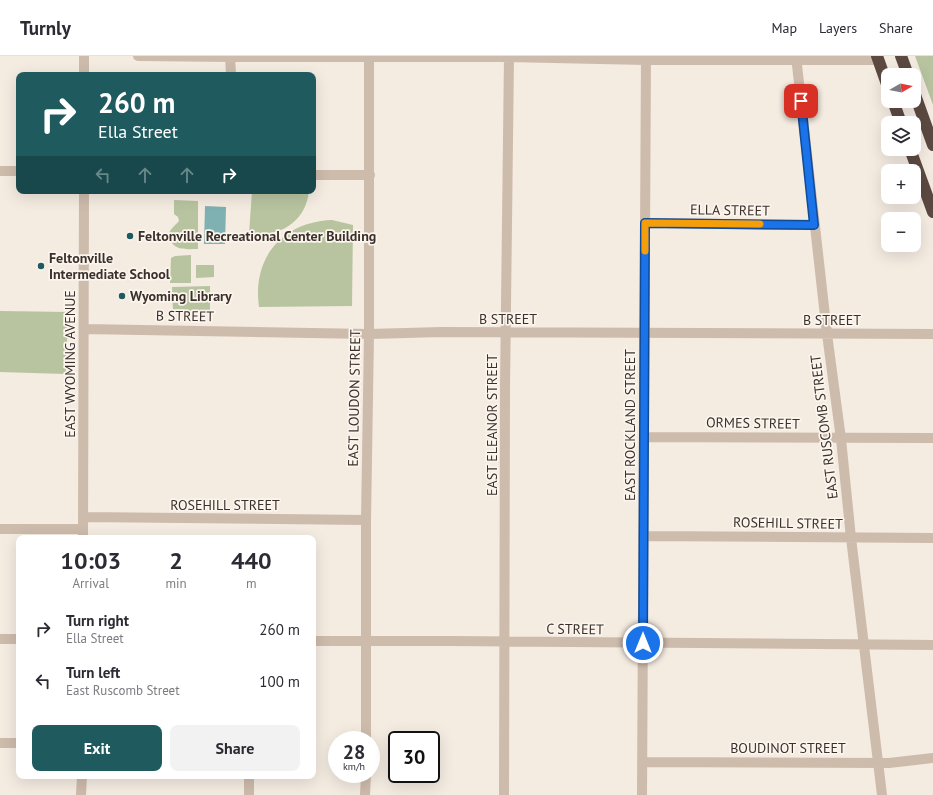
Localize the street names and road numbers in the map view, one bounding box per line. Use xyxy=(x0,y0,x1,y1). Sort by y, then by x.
street label: ELLA STREET xyxy=(690,200,770,220)
street label: EAST WYOMING AVENUE xyxy=(61,290,79,438)
street label: B STREET xyxy=(156,306,214,326)
street label: B STREET xyxy=(479,310,537,328)
street label: B STREET xyxy=(803,311,861,329)
street label: EAST LOUDON STREET xyxy=(344,329,364,467)
street label: EAST ROCKLAND STREET xyxy=(621,349,639,501)
street label: EAST RUSCOMB STREET xyxy=(806,353,842,500)
street label: EAST ELEANOR STREET xyxy=(483,354,501,496)
street label: ORMES STREET xyxy=(706,413,800,433)
street label: ROSEHILL STREET xyxy=(170,496,280,514)
street label: ROSEHILL STREET xyxy=(733,513,843,533)
street label: C STREET xyxy=(546,619,604,639)
street label: BOUDINOT STREET xyxy=(730,739,846,757)

